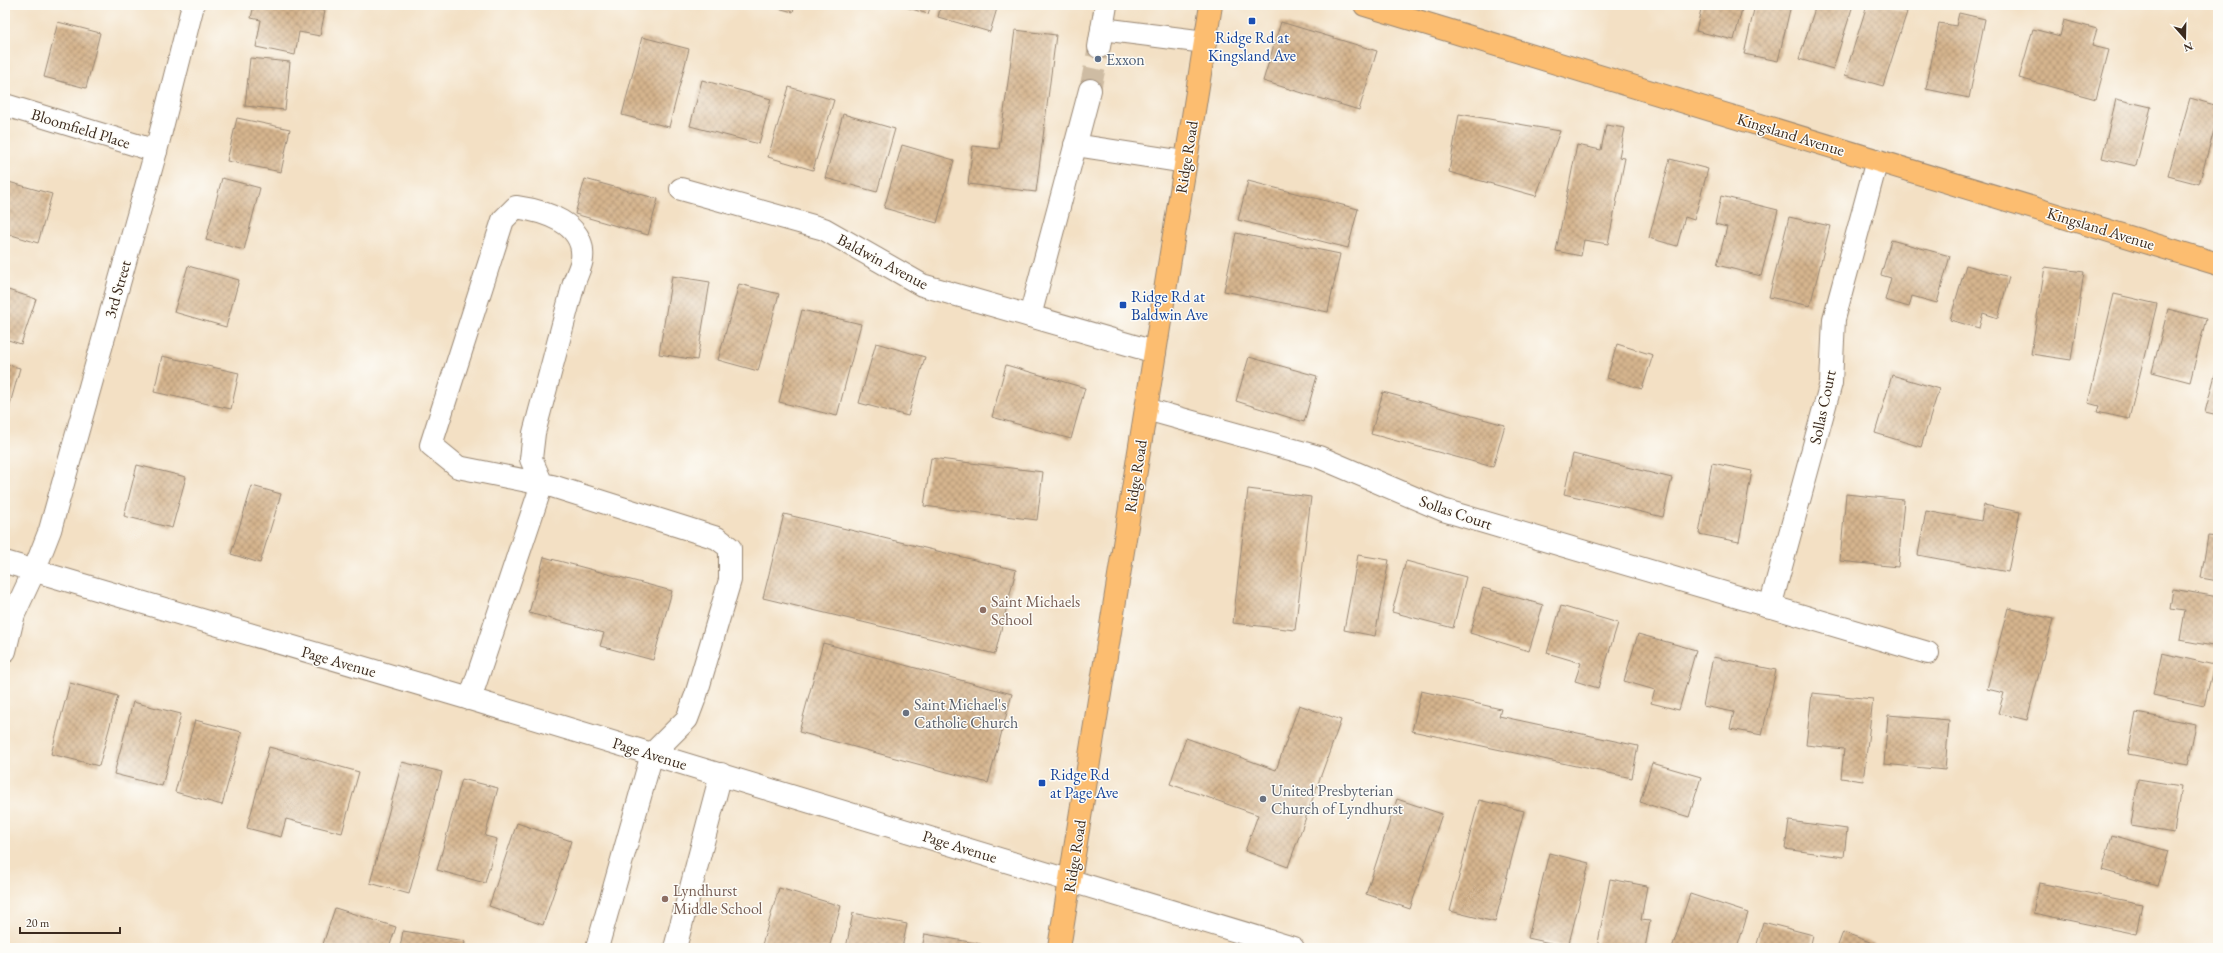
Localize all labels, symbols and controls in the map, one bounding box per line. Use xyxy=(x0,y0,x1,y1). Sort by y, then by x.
marker: Ridge Rd at Kingsland Ave xyxy=(1247,16,1257,26)
north arrow xyxy=(2165,18,2205,58)
place label: Ridge Rd at Kingsland Ave xyxy=(1208,27,1296,66)
text: N xyxy=(2182,39,2195,56)
place label: Exxon xyxy=(1106,49,1145,70)
marker: Exxon xyxy=(1093,54,1103,64)
street label: Bloomfield Place xyxy=(29,103,133,154)
street label: Kingsland Avenue xyxy=(1735,108,1847,161)
street label: Ridge Road xyxy=(1170,118,1203,195)
street label: Kingsland Avenue xyxy=(2045,202,2157,255)
street label: Baldwin Avenue xyxy=(834,229,932,294)
street label: 3rd Street xyxy=(99,258,136,321)
place label: Ridge Rd at Baldwin Ave xyxy=(1131,286,1208,325)
marker: Ridge Rd at Baldwin Ave xyxy=(1118,300,1128,310)
street label: Sollas Court xyxy=(1804,368,1841,446)
street label: Ridge Road xyxy=(1119,437,1152,514)
street label: Sollas Court xyxy=(1417,490,1495,535)
place label: Saint Michaels School xyxy=(991,591,1080,630)
marker: Saint Michaels School xyxy=(978,605,988,615)
street label: Page Avenue xyxy=(299,641,379,682)
place label: Saint Michael's Catholic Church xyxy=(914,694,1018,733)
marker: Saint Michael's Catholic Church xyxy=(901,708,911,718)
street label: Page Avenue xyxy=(610,732,690,775)
place label: Ridge Rd at Page Ave xyxy=(1050,764,1118,803)
marker: Ridge Rd at Page Ave xyxy=(1037,778,1047,788)
place label: United Presbyterian Church of Lyndhurst xyxy=(1271,780,1403,819)
marker: United Presbyterian Church of Lyndhurst xyxy=(1258,794,1268,804)
street label: Ridge Road xyxy=(1058,817,1091,894)
street label: Page Avenue xyxy=(920,825,1000,868)
place label: Lyndhurst Middle School xyxy=(673,880,763,919)
marker: Lyndhurst Middle School xyxy=(660,894,670,904)
scale bar xyxy=(20,909,120,935)
text: 20 m xyxy=(26,915,50,931)

